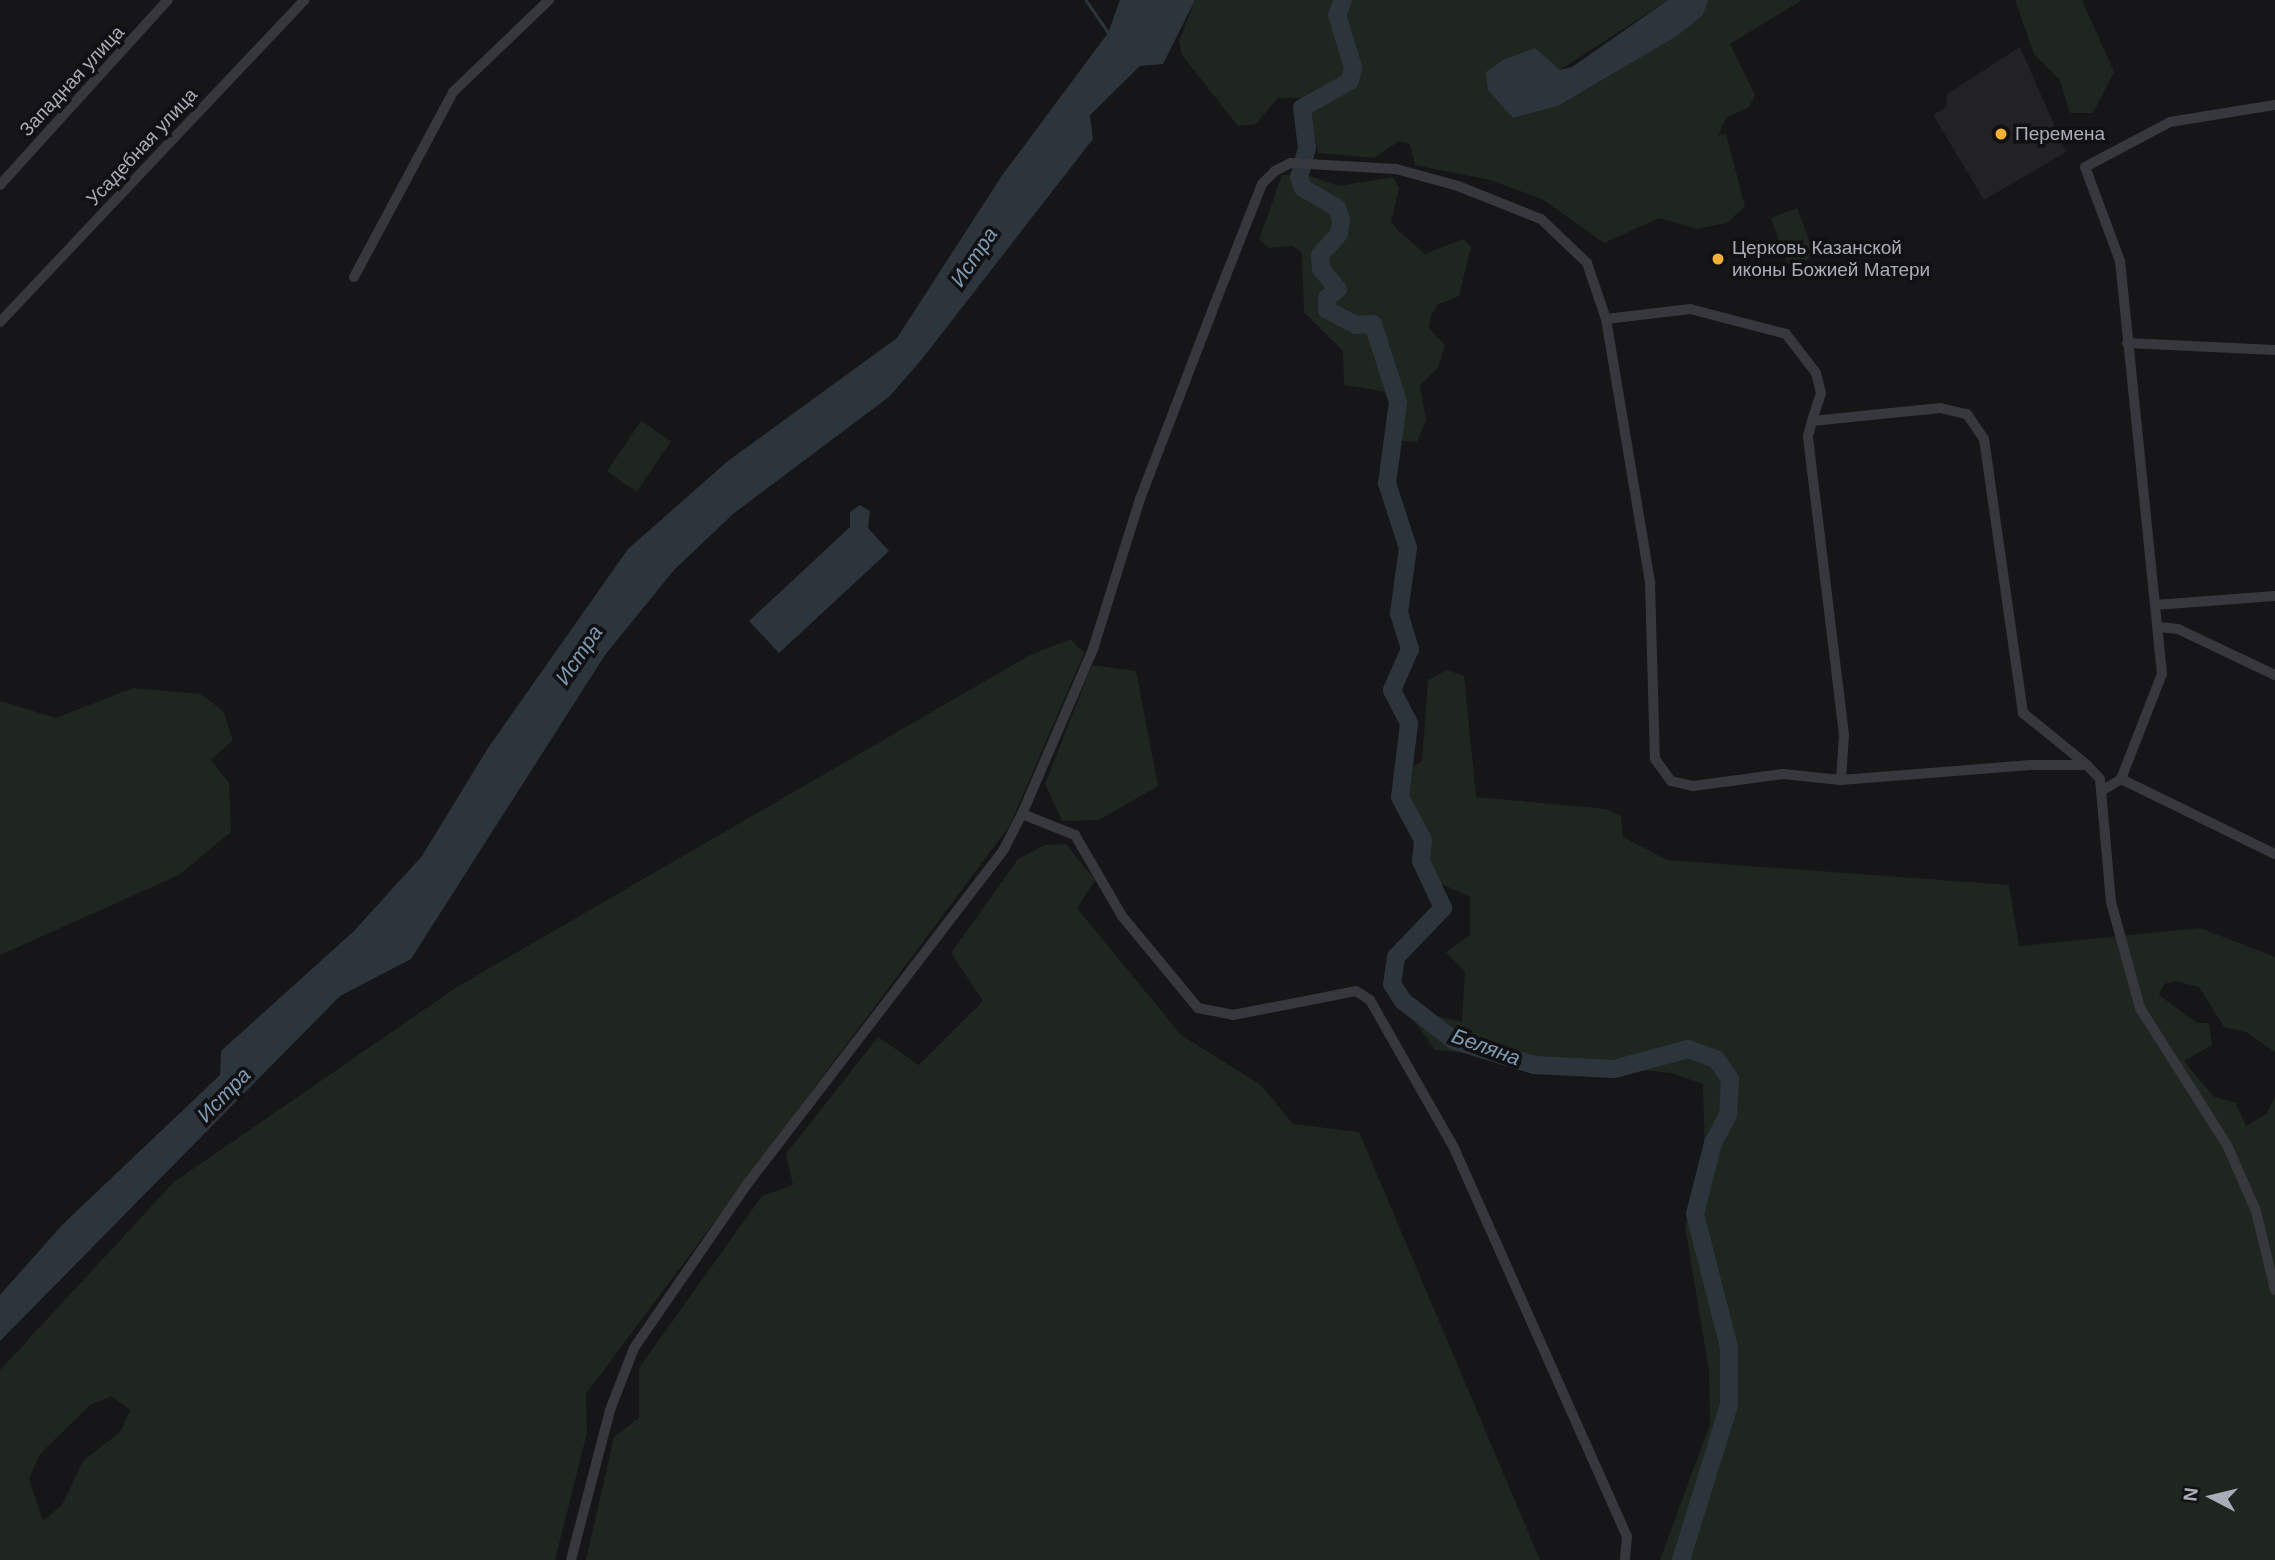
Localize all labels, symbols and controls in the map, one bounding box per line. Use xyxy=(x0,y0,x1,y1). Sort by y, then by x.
street label: Западная улица xyxy=(15,21,129,141)
street label: Усадебная улица xyxy=(82,84,202,210)
place label: Перемена xyxy=(2015,123,2105,145)
marker: Перемена xyxy=(1993,126,2009,142)
water label: Истра xyxy=(945,223,1003,291)
place label: Церковь Казанской иконы Божией Матери xyxy=(1732,237,1930,281)
marker: Церковь Казанской иконы Божией Матери xyxy=(1710,251,1726,267)
water label: Истра xyxy=(550,621,608,689)
water label: Беляна xyxy=(1448,1023,1524,1071)
water label: Истра xyxy=(192,1062,256,1128)
north arrow xyxy=(2177,1462,2247,1532)
text: N xyxy=(2179,1486,2202,1502)

